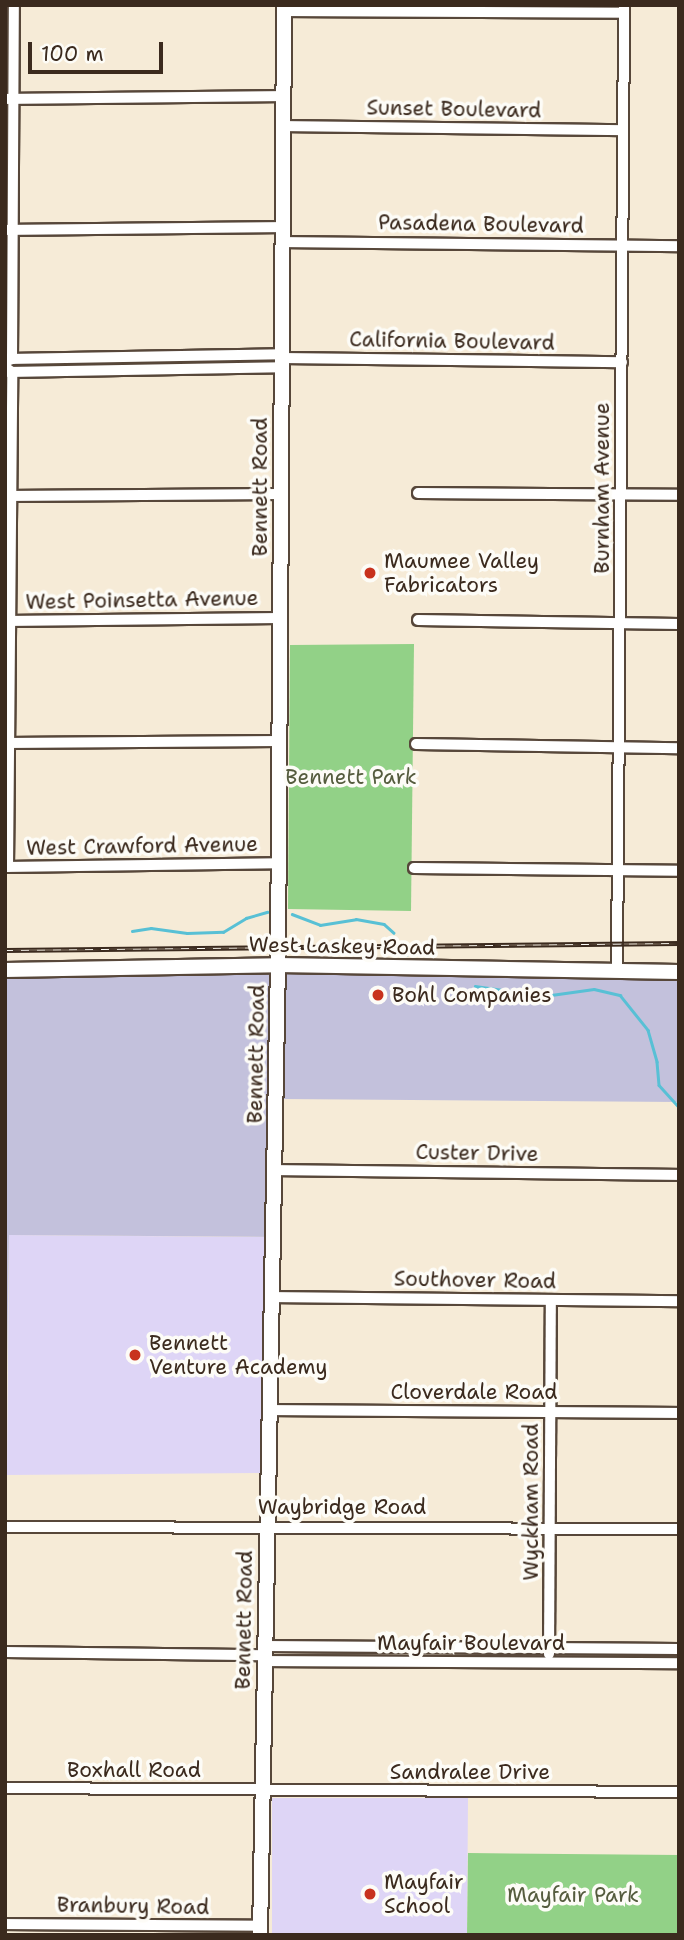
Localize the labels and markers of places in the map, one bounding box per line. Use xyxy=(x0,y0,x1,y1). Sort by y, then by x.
place label: Maumee Valley Fabricators xyxy=(384,548,539,598)
marker: Maumee Valley Fabricators xyxy=(362,565,378,581)
place label: Bohl Companies xyxy=(392,982,552,1008)
marker: Bohl Companies xyxy=(370,987,386,1003)
place label: Bennett Venture Academy xyxy=(149,1330,328,1380)
marker: Bennett Venture Academy xyxy=(127,1347,143,1363)
place label: Mayfair School xyxy=(384,1869,464,1919)
marker: Mayfair School xyxy=(362,1886,378,1902)

